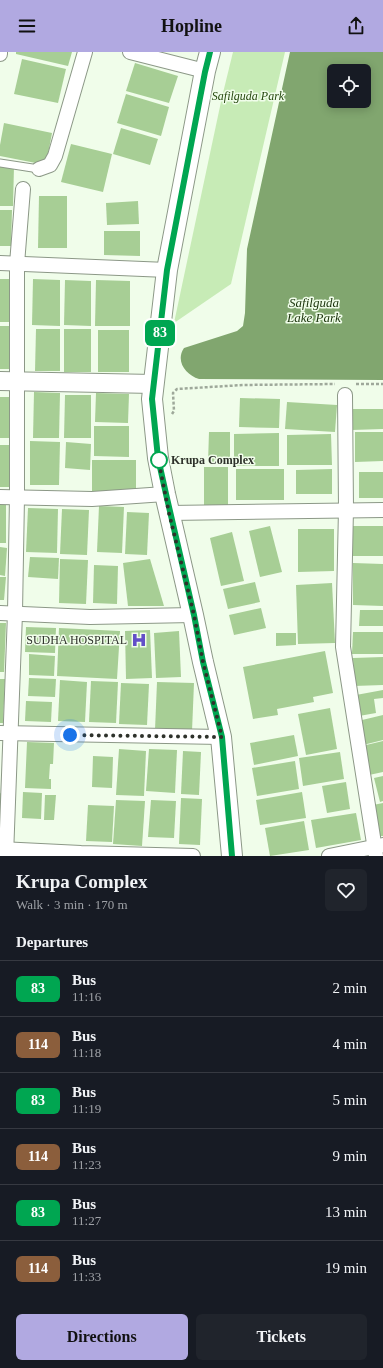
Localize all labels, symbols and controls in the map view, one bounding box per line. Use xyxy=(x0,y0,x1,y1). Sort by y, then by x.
icon: menu xyxy=(16,15,38,37)
icon: share xyxy=(345,15,367,37)
text: Hopline xyxy=(161,16,222,36)
map controls xyxy=(327,64,371,108)
button: locate xyxy=(327,64,371,108)
park label: Safilguda Park xyxy=(212,89,285,103)
water label: Safilguda Lake Park xyxy=(286,295,341,325)
line badge: 83 xyxy=(142,320,178,346)
text: 83 xyxy=(153,325,167,340)
marker: Krupa Complex xyxy=(150,451,168,469)
place label: Krupa Complex xyxy=(171,453,254,467)
hospital icon: SUDHA HOSPITAL xyxy=(130,631,148,649)
place label: SUDHA HOSPITAL xyxy=(26,633,127,647)
your location xyxy=(60,725,80,745)
button: heart xyxy=(325,869,367,911)
text: Krupa Complex xyxy=(16,871,147,892)
text: Walk · 3 min · 170 m xyxy=(16,897,128,912)
text: Departures xyxy=(16,934,88,950)
text: Bus xyxy=(72,972,96,988)
text: 2 min xyxy=(332,980,367,996)
text: 83 xyxy=(31,981,45,996)
text: 11:16 xyxy=(72,989,101,1004)
text: Bus xyxy=(72,1028,96,1044)
text: 4 min xyxy=(332,1036,367,1052)
text: 114 xyxy=(28,1037,48,1052)
text: 11:18 xyxy=(72,1045,101,1060)
text: Bus xyxy=(72,1084,96,1100)
text: 5 min xyxy=(332,1092,367,1108)
text: 83 xyxy=(31,1093,45,1108)
text: 11:19 xyxy=(72,1101,101,1116)
text: Bus xyxy=(72,1140,96,1156)
text: 9 min xyxy=(332,1148,367,1164)
text: 114 xyxy=(28,1149,48,1164)
text: 11:23 xyxy=(72,1157,101,1172)
text: Bus xyxy=(72,1196,96,1212)
text: 13 min xyxy=(325,1204,367,1220)
text: 83 xyxy=(31,1205,45,1220)
text: 11:27 xyxy=(72,1213,101,1228)
text: Bus xyxy=(72,1252,96,1268)
text: 19 min xyxy=(325,1260,367,1276)
text: 114 xyxy=(28,1261,48,1276)
text: 11:33 xyxy=(72,1269,101,1284)
button: Directions xyxy=(16,1314,188,1360)
button: Tickets xyxy=(196,1314,367,1360)

